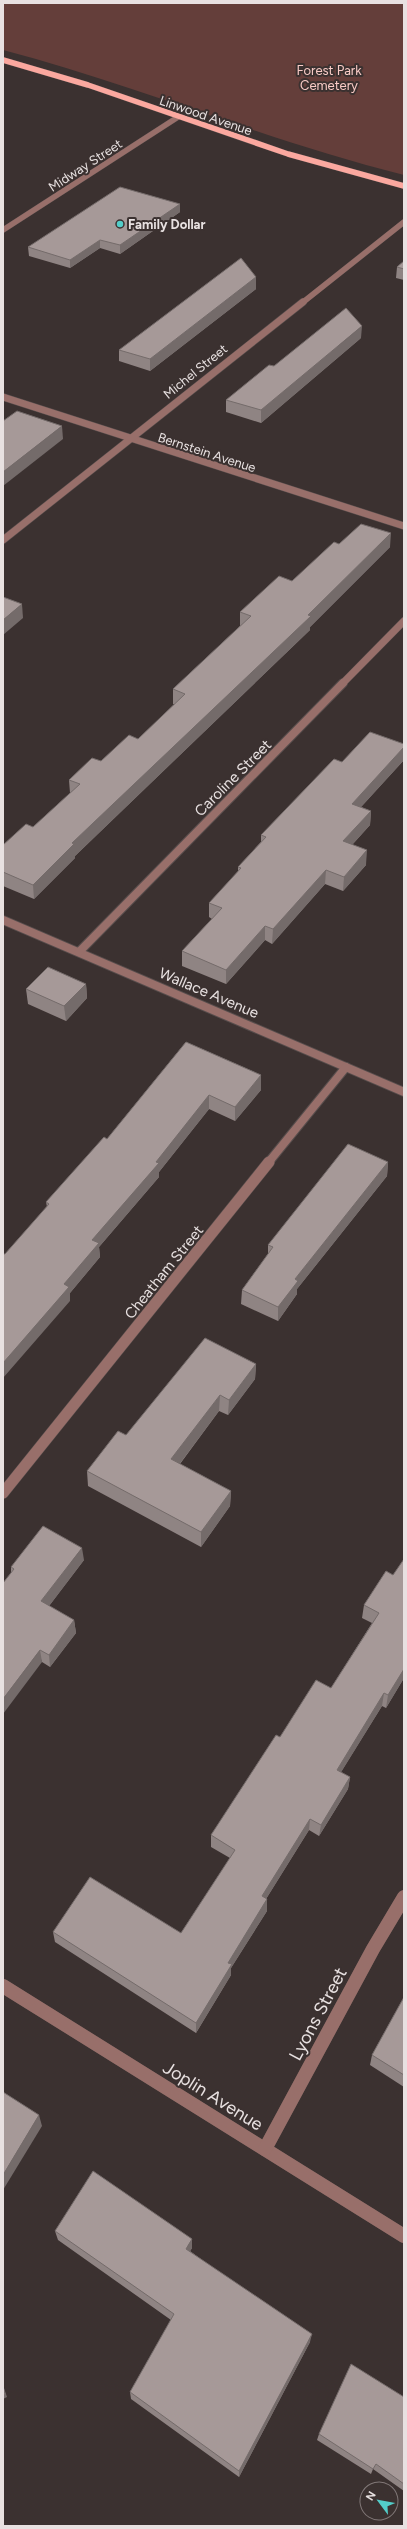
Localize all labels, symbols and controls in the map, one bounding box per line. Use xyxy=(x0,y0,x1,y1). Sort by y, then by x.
park label: Forest Park Cemetery xyxy=(297,63,362,93)
street label: Linwood Avenue xyxy=(158,93,254,138)
street label: Midway Street xyxy=(46,136,125,195)
place label: Family Dollar xyxy=(128,217,206,232)
marker: Family Dollar xyxy=(115,219,125,229)
street label: Michel Street xyxy=(160,341,230,402)
street label: Bernstein Avenue xyxy=(156,430,258,475)
street label: Caroline Street xyxy=(191,736,275,820)
street label: Wallace Avenue xyxy=(156,964,262,1022)
street label: Cheatham Street xyxy=(121,1221,207,1322)
street label: Lyons Street xyxy=(284,1964,352,2064)
street label: Joplin Avenue xyxy=(159,2057,267,2136)
north arrow xyxy=(359,2481,399,2521)
text: N xyxy=(363,2489,379,2503)

